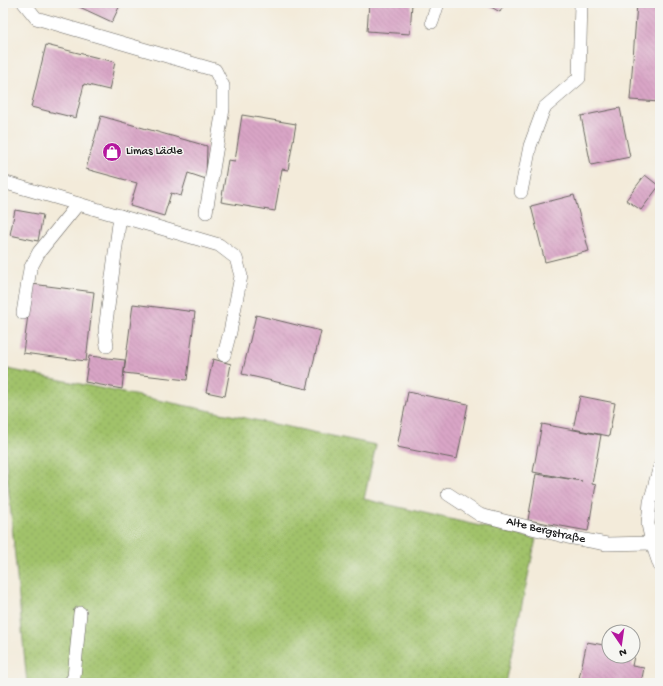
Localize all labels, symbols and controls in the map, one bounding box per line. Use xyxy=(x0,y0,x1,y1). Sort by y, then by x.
shop icon: Limas Lädle xyxy=(101,141,123,163)
place label: Limas Lädle xyxy=(126,145,183,159)
street label: Alte Bergstraße xyxy=(505,515,587,547)
north arrow xyxy=(601,624,641,664)
text: N xyxy=(618,645,628,658)

